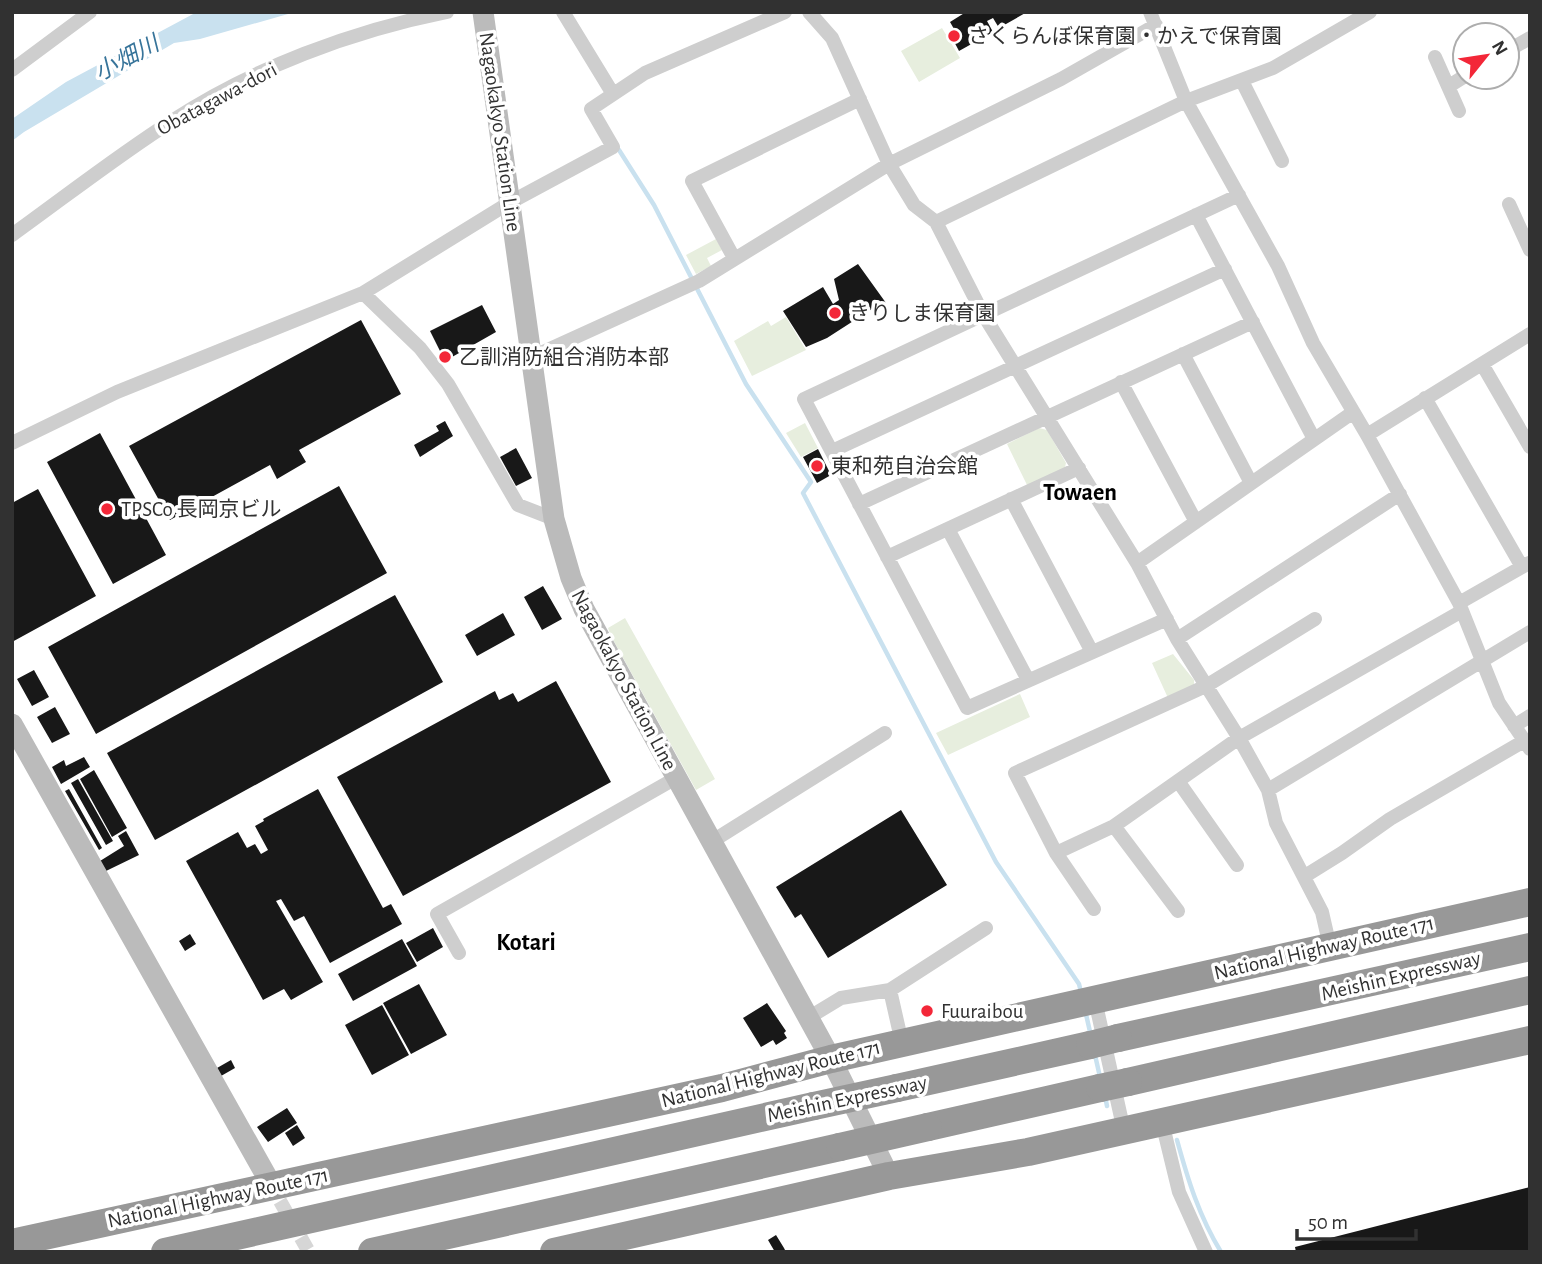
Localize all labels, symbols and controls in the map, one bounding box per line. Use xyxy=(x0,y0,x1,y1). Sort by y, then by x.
north arrow xyxy=(1451,21,1521,91)
place label: さくらんぼ保育園・かえで保育園 xyxy=(968,25,1282,47)
marker: さくらんぼ保育園・かえで保育園 xyxy=(946,28,962,44)
water label: 小畑川 xyxy=(90,29,166,85)
street label: Nagaokakyo Station Line xyxy=(476,31,524,233)
text: N xyxy=(1488,38,1511,59)
street label: Obatagawa-dori xyxy=(154,59,280,139)
place label: きりしま保育園 xyxy=(849,302,996,324)
marker: きりしま保育園 xyxy=(827,305,843,321)
place label: 乙訓消防組合消防本部 xyxy=(459,346,669,368)
marker: 乙訓消防組合消防本部 xyxy=(437,349,453,365)
place label: 東和苑自治会館 xyxy=(831,455,978,477)
marker: 東和苑自治会館 xyxy=(809,458,825,474)
district label: Towaen xyxy=(1043,481,1117,505)
place label: TPSCo 長岡京ビル xyxy=(121,498,281,520)
marker: TPSCo 長岡京ビル xyxy=(99,501,115,517)
street label: Nagaokakyo Station Line xyxy=(567,586,681,774)
street label: National Highway Route 171 xyxy=(1212,912,1436,984)
district label: Kotari xyxy=(496,931,556,955)
street label: Meishin Expressway xyxy=(1319,947,1483,1005)
place label: Fuuraibou xyxy=(941,1001,1024,1022)
marker: Fuuraibou xyxy=(919,1003,935,1019)
street label: National Highway Route 171 xyxy=(659,1037,883,1111)
street label: Meishin Expressway xyxy=(765,1072,929,1126)
street label: National Highway Route 171 xyxy=(106,1164,330,1232)
scale bar xyxy=(1297,1198,1416,1242)
text: 50 m xyxy=(1308,1212,1348,1233)

